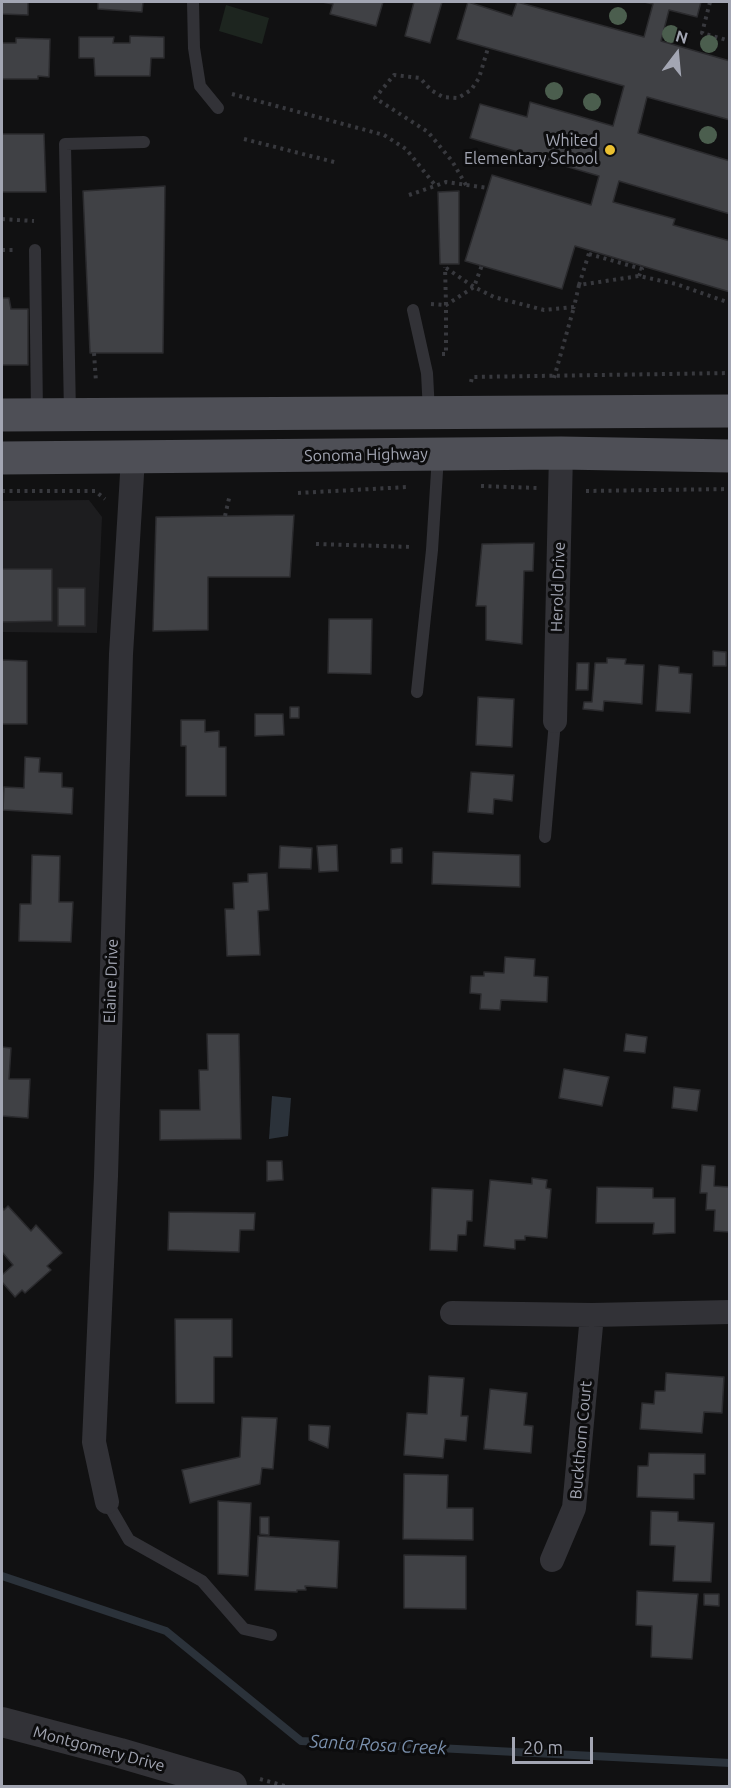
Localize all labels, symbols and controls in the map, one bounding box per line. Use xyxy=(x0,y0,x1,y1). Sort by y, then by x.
north arrow xyxy=(647,24,707,84)
text: N xyxy=(674,26,690,47)
place label: Whited Elementary School xyxy=(464,131,598,169)
marker: Whited Elementary School xyxy=(603,143,617,157)
street label: Sonoma Highway xyxy=(304,444,428,466)
street label: Herold Drive xyxy=(547,541,569,633)
street label: Elaine Drive xyxy=(100,938,122,1024)
street label: Buckthorn Court xyxy=(566,1380,596,1500)
street label: Montgomery Drive xyxy=(31,1722,167,1776)
scale bar xyxy=(515,1725,596,1763)
water label: Santa Rosa Creek xyxy=(309,1731,447,1759)
text: 20 m xyxy=(523,1737,563,1757)

